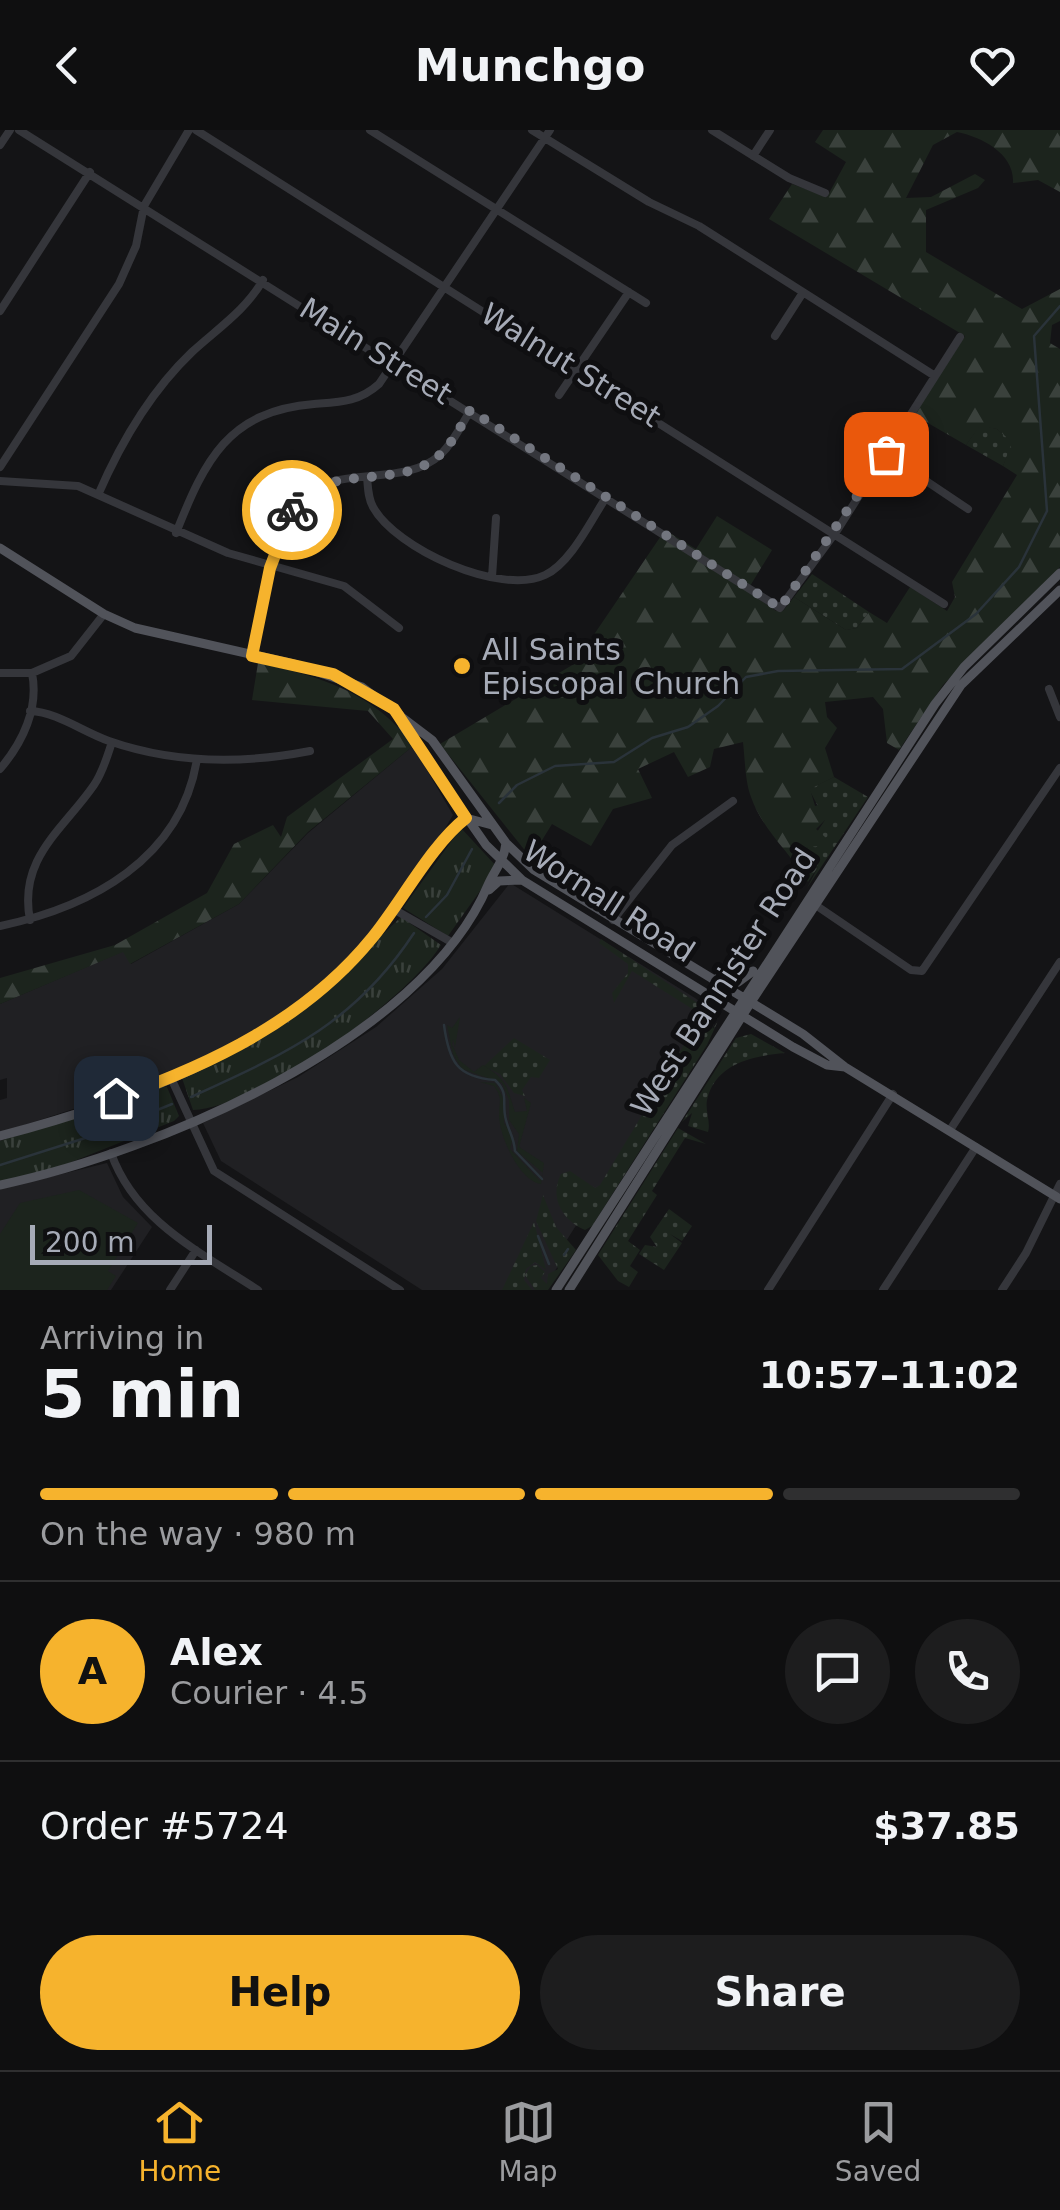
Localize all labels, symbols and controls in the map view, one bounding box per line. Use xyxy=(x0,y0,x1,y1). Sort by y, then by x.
icon: back xyxy=(40,38,95,93)
icon: heart xyxy=(965,38,1020,93)
text: Munchgo xyxy=(415,39,645,92)
street label: Main Street xyxy=(294,291,459,412)
street label: Walnut Street xyxy=(475,296,667,434)
pin xyxy=(844,412,929,497)
icon: bag xyxy=(859,427,914,482)
courier xyxy=(242,460,342,560)
icon: bike xyxy=(265,483,320,538)
place label: All Saints Episcopal Church xyxy=(482,632,740,701)
marker: All Saints Episcopal Church xyxy=(451,655,473,677)
street label: Wornall Road xyxy=(517,833,701,969)
street label: West Bannister Road xyxy=(623,842,823,1122)
pin xyxy=(74,1056,159,1141)
icon: home xyxy=(89,1071,144,1126)
scale bar xyxy=(30,1220,212,1264)
text: 200 m xyxy=(45,1226,135,1259)
text: Arriving in xyxy=(40,1319,204,1357)
text: 10:57–11:02 xyxy=(759,1353,1020,1397)
text: 5 min xyxy=(40,1357,244,1432)
text: On the way · 980 m xyxy=(40,1515,356,1553)
button: chat xyxy=(785,1619,890,1724)
button: phone xyxy=(915,1619,1020,1724)
text: Alex xyxy=(170,1630,263,1674)
text: A xyxy=(78,1649,107,1693)
text: Courier · 4.5 xyxy=(170,1674,369,1712)
text: Order #5724 xyxy=(40,1804,289,1848)
text: $37.85 xyxy=(873,1804,1020,1848)
button: Help xyxy=(40,1935,520,2050)
button: Share xyxy=(540,1935,1020,2050)
tab: Home xyxy=(139,2095,221,2188)
tab: Map xyxy=(499,2095,558,2188)
tab: Saved xyxy=(835,2095,921,2188)

